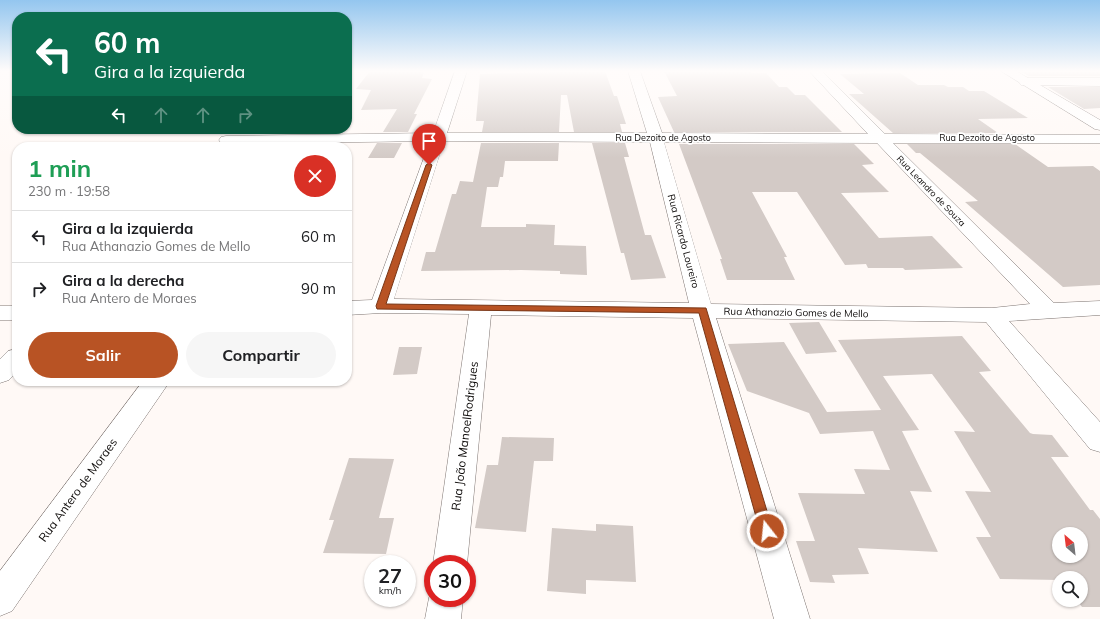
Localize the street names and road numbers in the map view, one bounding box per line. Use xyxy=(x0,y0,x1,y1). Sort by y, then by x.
street label: Rua Dezoito de Agosto xyxy=(615,132,711,143)
street label: Rua Dezoito de Agosto xyxy=(939,132,1035,143)
street label: Rua Leandro de Souza xyxy=(895,153,968,228)
street label: Rua Ricardo Loureiro xyxy=(665,193,702,290)
street label: Rua Athanazio Gomes de Mello xyxy=(723,305,869,320)
street label: Rua João ManoelRodrigues xyxy=(448,360,481,511)
street label: Rua Antero de Moraes xyxy=(35,435,120,544)

